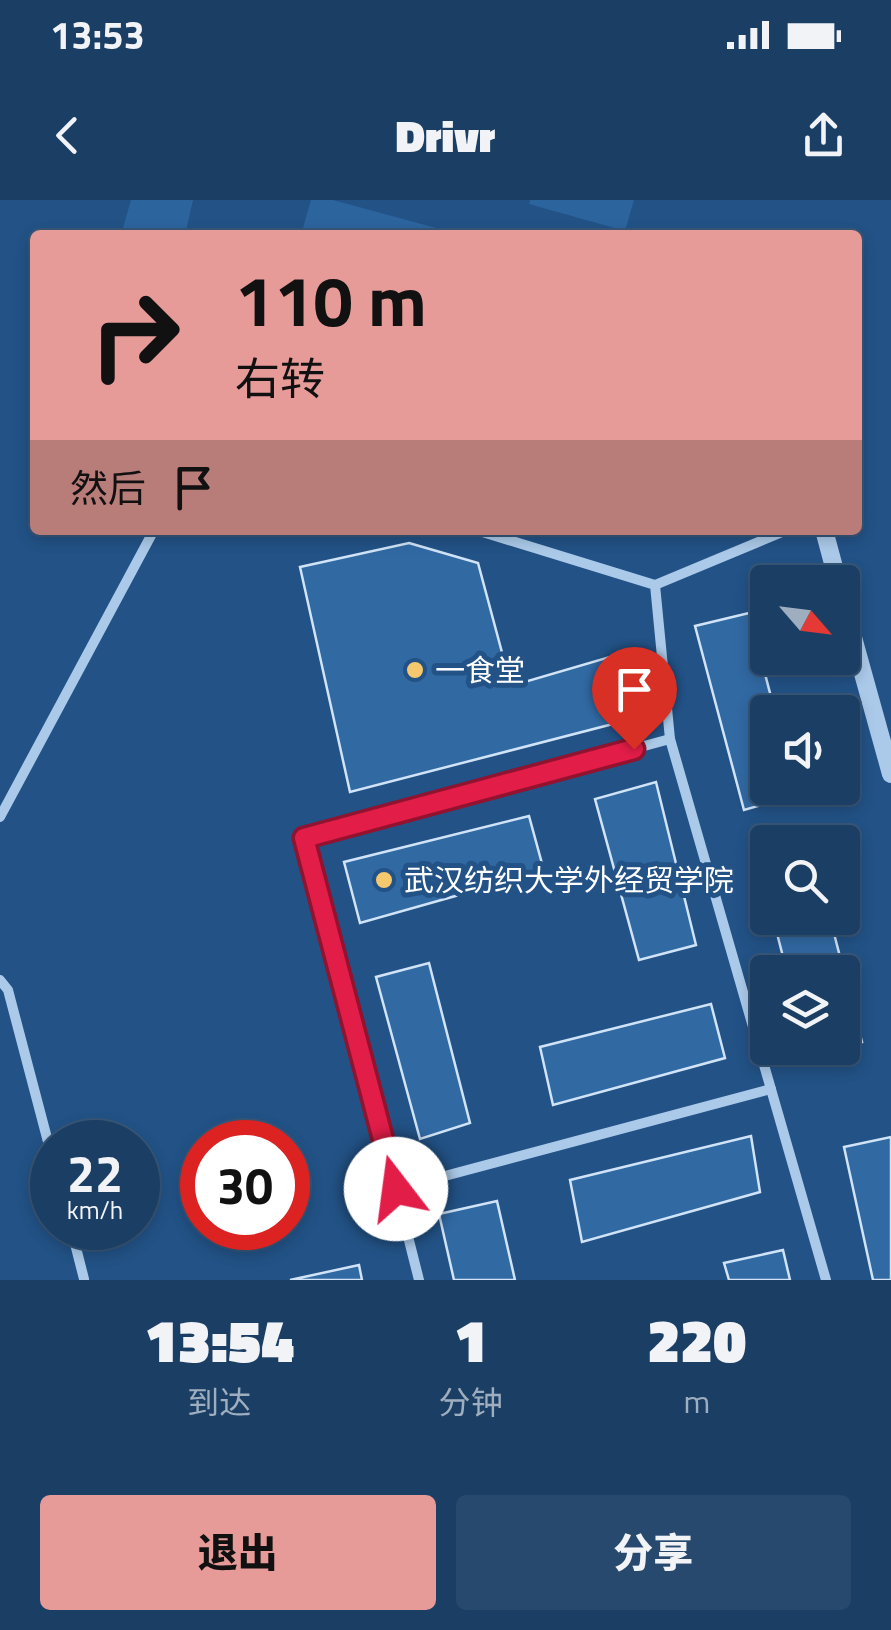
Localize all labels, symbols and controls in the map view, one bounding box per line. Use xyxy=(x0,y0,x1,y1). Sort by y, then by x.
text: 13:53 xyxy=(50,6,145,64)
text: Drivr xyxy=(396,101,495,169)
icon: back xyxy=(40,108,95,163)
icon: share xyxy=(796,108,851,163)
text: 110 m xyxy=(235,247,427,353)
icon: right xyxy=(70,270,200,400)
text: 右转 xyxy=(235,344,325,412)
text: 然后 xyxy=(70,459,146,517)
icon: arrive xyxy=(166,460,221,515)
north arrow xyxy=(750,565,860,675)
map controls xyxy=(750,565,860,1065)
place label: 一食堂 xyxy=(435,647,525,693)
pin xyxy=(592,647,677,750)
marker: 一食堂 xyxy=(404,659,426,681)
icon: arrive xyxy=(607,662,662,717)
button: sound xyxy=(750,695,860,805)
button: search xyxy=(750,825,860,935)
place label: 武汉纺织大学外经贸学院 xyxy=(404,857,734,903)
marker: 武汉纺织大学外经贸学院 xyxy=(373,869,395,891)
button: layers xyxy=(750,955,860,1065)
speed limit sign: 30 xyxy=(180,1120,310,1250)
text: 22 xyxy=(67,1135,123,1211)
position arrow xyxy=(344,1137,448,1241)
text: km/h xyxy=(67,1191,123,1229)
text: 13:54 xyxy=(145,1294,294,1385)
text: 1 xyxy=(454,1294,487,1385)
text: 220 xyxy=(647,1294,746,1385)
text: m xyxy=(683,1377,710,1425)
text: 到达 xyxy=(187,1378,251,1426)
text: 分钟 xyxy=(439,1378,503,1426)
button: 退出 xyxy=(40,1495,436,1610)
button: 分享 xyxy=(456,1495,851,1610)

